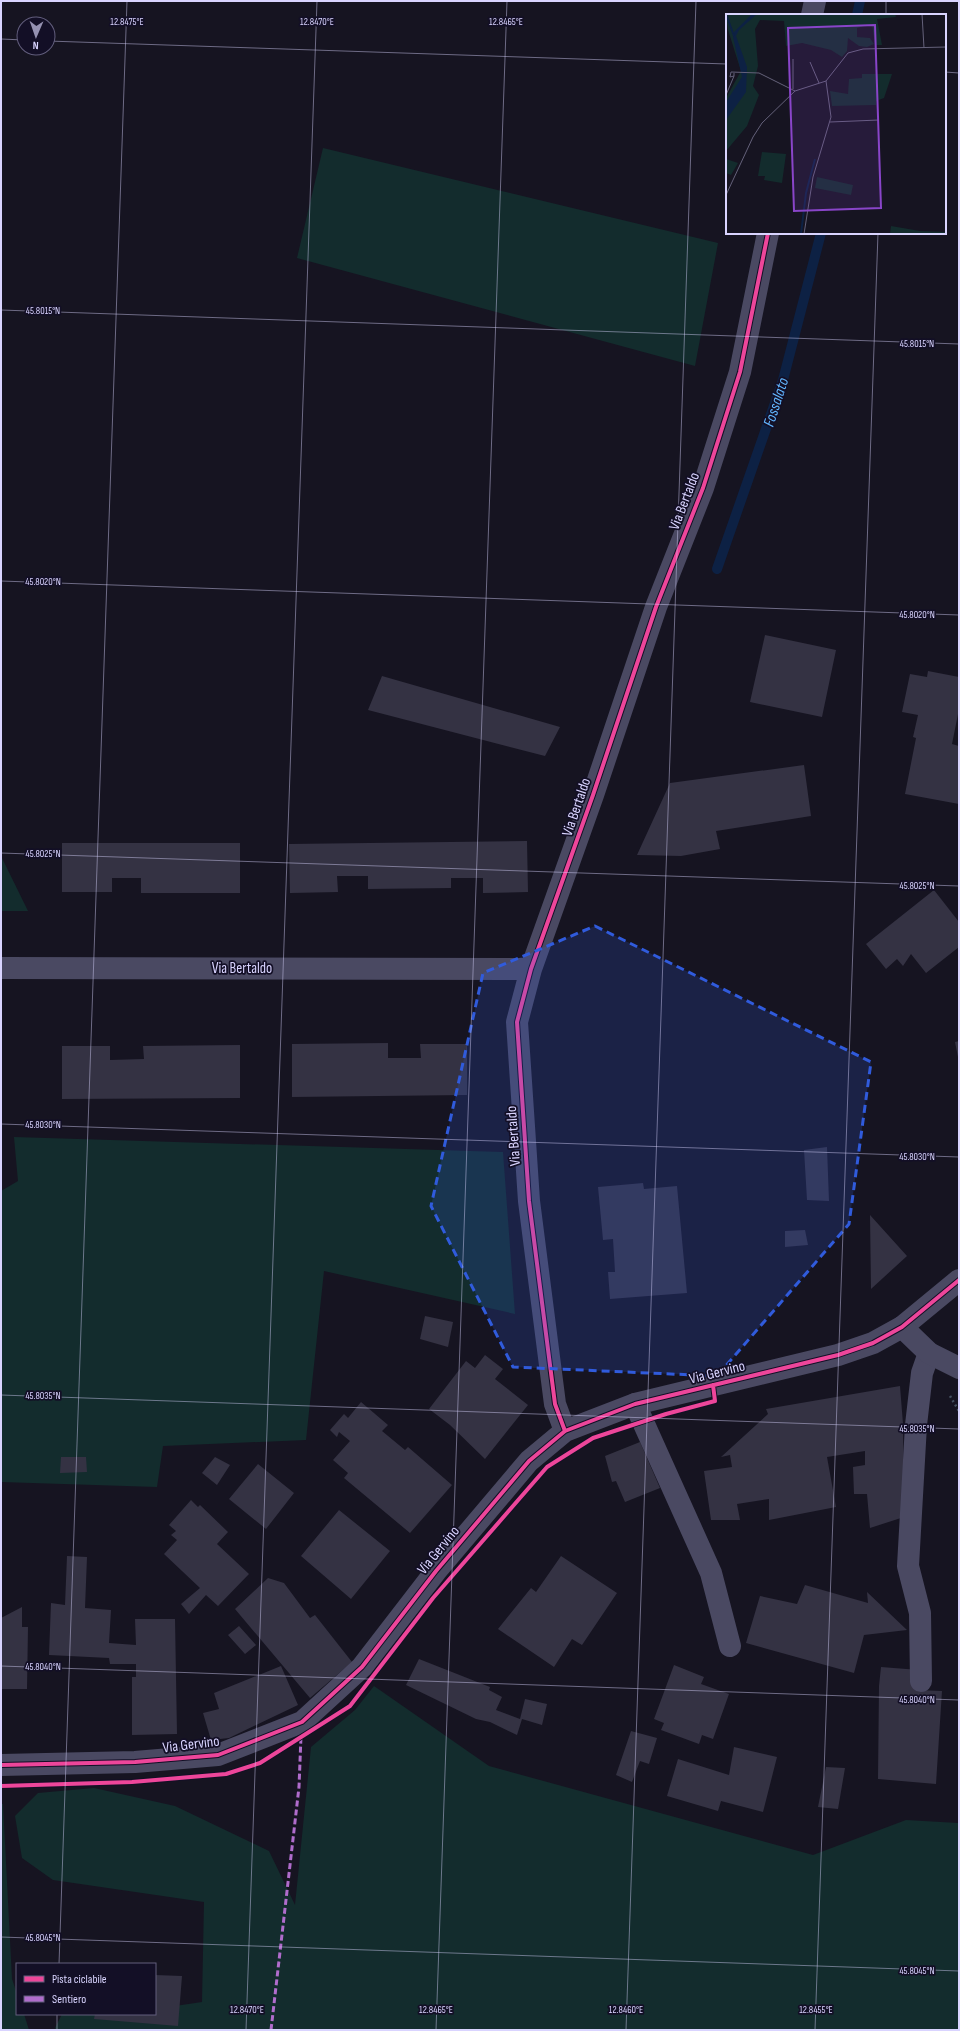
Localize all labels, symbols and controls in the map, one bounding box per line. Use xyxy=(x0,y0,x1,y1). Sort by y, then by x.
inset map xyxy=(726,14,946,234)
north arrow xyxy=(16,16,56,56)
text: 12.8475°E xyxy=(110,16,144,28)
text: 12.8470°E xyxy=(300,16,334,28)
text: 12.8465°E xyxy=(489,16,523,28)
text: N xyxy=(32,39,39,52)
text: 45.8015°N xyxy=(26,305,60,317)
text: 45.8015°N xyxy=(900,338,934,350)
water label: Fossalato xyxy=(760,375,793,429)
street label: Via Bertaldo xyxy=(665,470,704,533)
text: 45.8020°N xyxy=(25,576,61,588)
text: 45.8020°N xyxy=(899,609,935,621)
street label: Via Bertaldo xyxy=(558,775,595,839)
text: 45.8025°N xyxy=(25,848,61,860)
text: 45.8025°N xyxy=(899,880,935,892)
street label: Via Bertaldo xyxy=(212,959,272,978)
street label: Via Bertaldo xyxy=(502,1105,525,1167)
text: 45.8030°N xyxy=(25,1119,61,1131)
text: 45.8030°N xyxy=(899,1151,935,1163)
street label: Via Gervino xyxy=(687,1356,747,1389)
text: 45.8035°N xyxy=(25,1390,61,1402)
text: 45.8035°N xyxy=(899,1423,935,1435)
street label: Via Gervino xyxy=(413,1522,464,1578)
text: 45.8040°N xyxy=(25,1661,61,1673)
text: 45.8040°N xyxy=(899,1694,935,1706)
street label: Via Gervino xyxy=(162,1732,220,1757)
text: 45.8045°N xyxy=(25,1932,61,1944)
legend xyxy=(16,1963,156,2015)
text: 45.8045°N xyxy=(899,1965,935,1977)
text: Pista ciclabile xyxy=(52,1972,107,1987)
text: Sentiero xyxy=(52,1992,86,2007)
text: 12.8470°E xyxy=(230,2004,264,2016)
text: 12.8465°E xyxy=(419,2004,453,2016)
text: 12.8460°E xyxy=(609,2004,643,2016)
text: 12.8455°E xyxy=(799,2004,833,2016)

